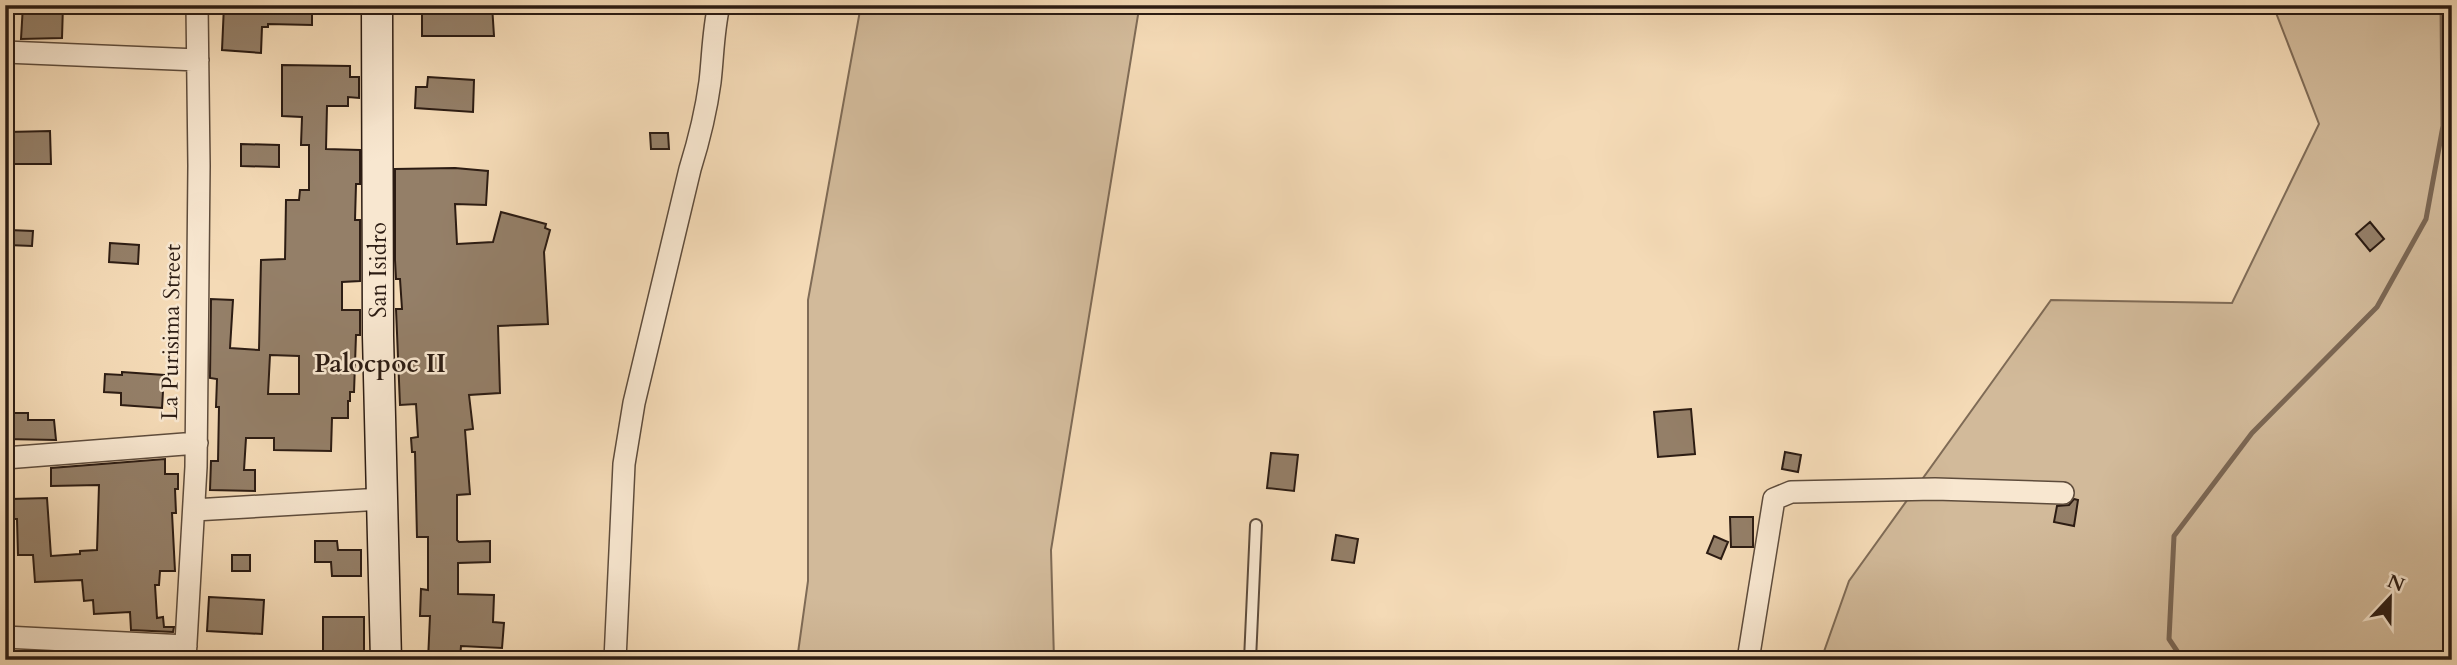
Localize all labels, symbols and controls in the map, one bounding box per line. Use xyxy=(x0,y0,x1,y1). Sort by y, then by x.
street label: San Isidro xyxy=(363,222,394,318)
street label: La Purisima Street xyxy=(154,244,188,420)
district label: Palocpoc II xyxy=(314,346,446,381)
north arrow xyxy=(2356,564,2426,634)
text: N xyxy=(2383,568,2409,598)

